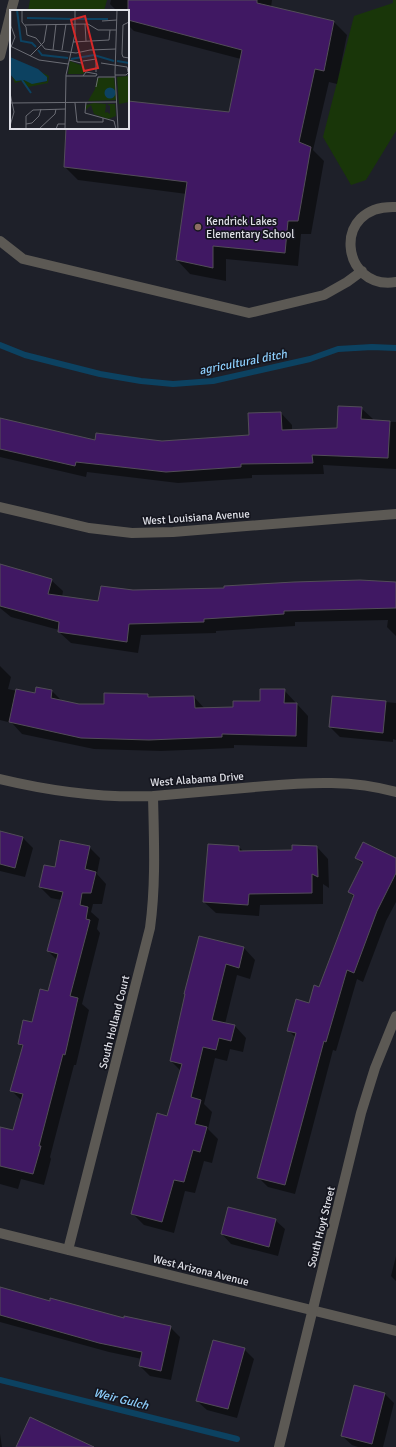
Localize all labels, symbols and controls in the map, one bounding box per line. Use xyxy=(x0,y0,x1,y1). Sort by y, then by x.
inset map xyxy=(10,10,129,129)
place label: Kendrick Lakes Elementary School xyxy=(206,215,294,241)
marker: Kendrick Lakes Elementary School xyxy=(193,222,203,232)
water label: agricultural ditch xyxy=(198,347,289,378)
street label: West Louisiana Avenue xyxy=(142,507,250,528)
street label: West Alabama Drive xyxy=(150,770,244,789)
street label: South Holland Court xyxy=(97,974,132,1070)
street label: South Hoyt Street xyxy=(305,1185,338,1269)
street label: West Arizona Avenue xyxy=(152,1252,250,1289)
water label: Weir Gulch xyxy=(92,1385,150,1414)

